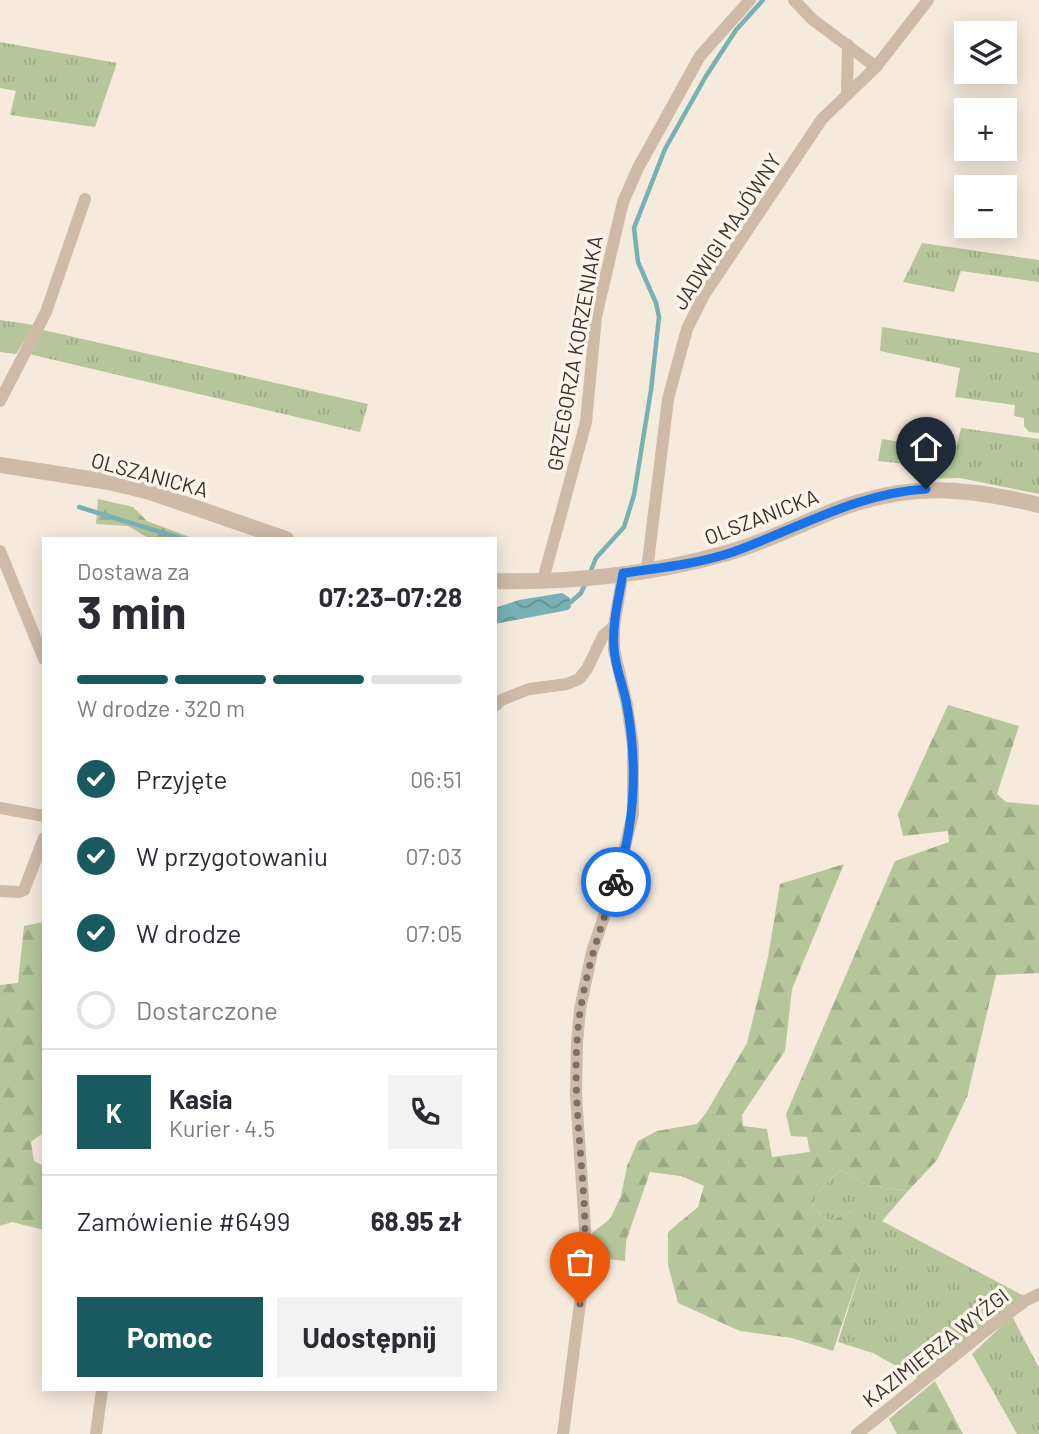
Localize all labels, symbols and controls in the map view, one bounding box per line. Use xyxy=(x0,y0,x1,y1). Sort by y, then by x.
map controls xyxy=(954,21,1017,238)
button: layers xyxy=(954,21,1017,84)
button: + xyxy=(954,98,1017,161)
street label: JADWIGI MAJÓWNY xyxy=(666,148,786,314)
button: − xyxy=(954,175,1017,238)
street label: GRZEGORZA KORZENIAKA xyxy=(541,233,607,473)
pin xyxy=(896,417,956,489)
icon: home xyxy=(907,428,945,466)
street label: OLSZANICKA xyxy=(89,446,211,502)
street label: OLSZANICKA xyxy=(700,483,822,549)
text: Dostawa za xyxy=(77,557,189,585)
text: 07:23–07:28 xyxy=(318,581,462,612)
text: 3 min xyxy=(77,583,186,638)
text: W drodze · 320 m xyxy=(77,694,245,722)
icon: check xyxy=(77,760,115,798)
text: Przyjęte xyxy=(136,763,227,794)
text: 06:51 xyxy=(410,765,462,793)
icon: check xyxy=(77,837,115,875)
text: W przygotowaniu xyxy=(136,840,328,871)
text: 07:03 xyxy=(405,842,462,870)
courier xyxy=(581,847,651,917)
icon: bike xyxy=(597,863,635,901)
icon: check xyxy=(77,914,115,952)
text: W drodze xyxy=(136,917,241,948)
text: 07:05 xyxy=(406,919,462,947)
text: Dostarczone xyxy=(136,994,278,1025)
button: phone xyxy=(388,1075,462,1149)
text: Kasia xyxy=(169,1083,232,1114)
text: K xyxy=(106,1097,122,1128)
text: Kurier · 4.5 xyxy=(169,1114,275,1142)
text: Zamówienie #6499 xyxy=(77,1205,290,1236)
text: 68.95 zł xyxy=(371,1205,462,1236)
pin xyxy=(550,1232,610,1304)
icon: bag xyxy=(561,1243,599,1281)
street label: KAZIMIERZA WYŻGI xyxy=(857,1282,1013,1412)
button: Pomoc xyxy=(77,1297,263,1377)
button: Udostępnij xyxy=(277,1297,462,1377)

